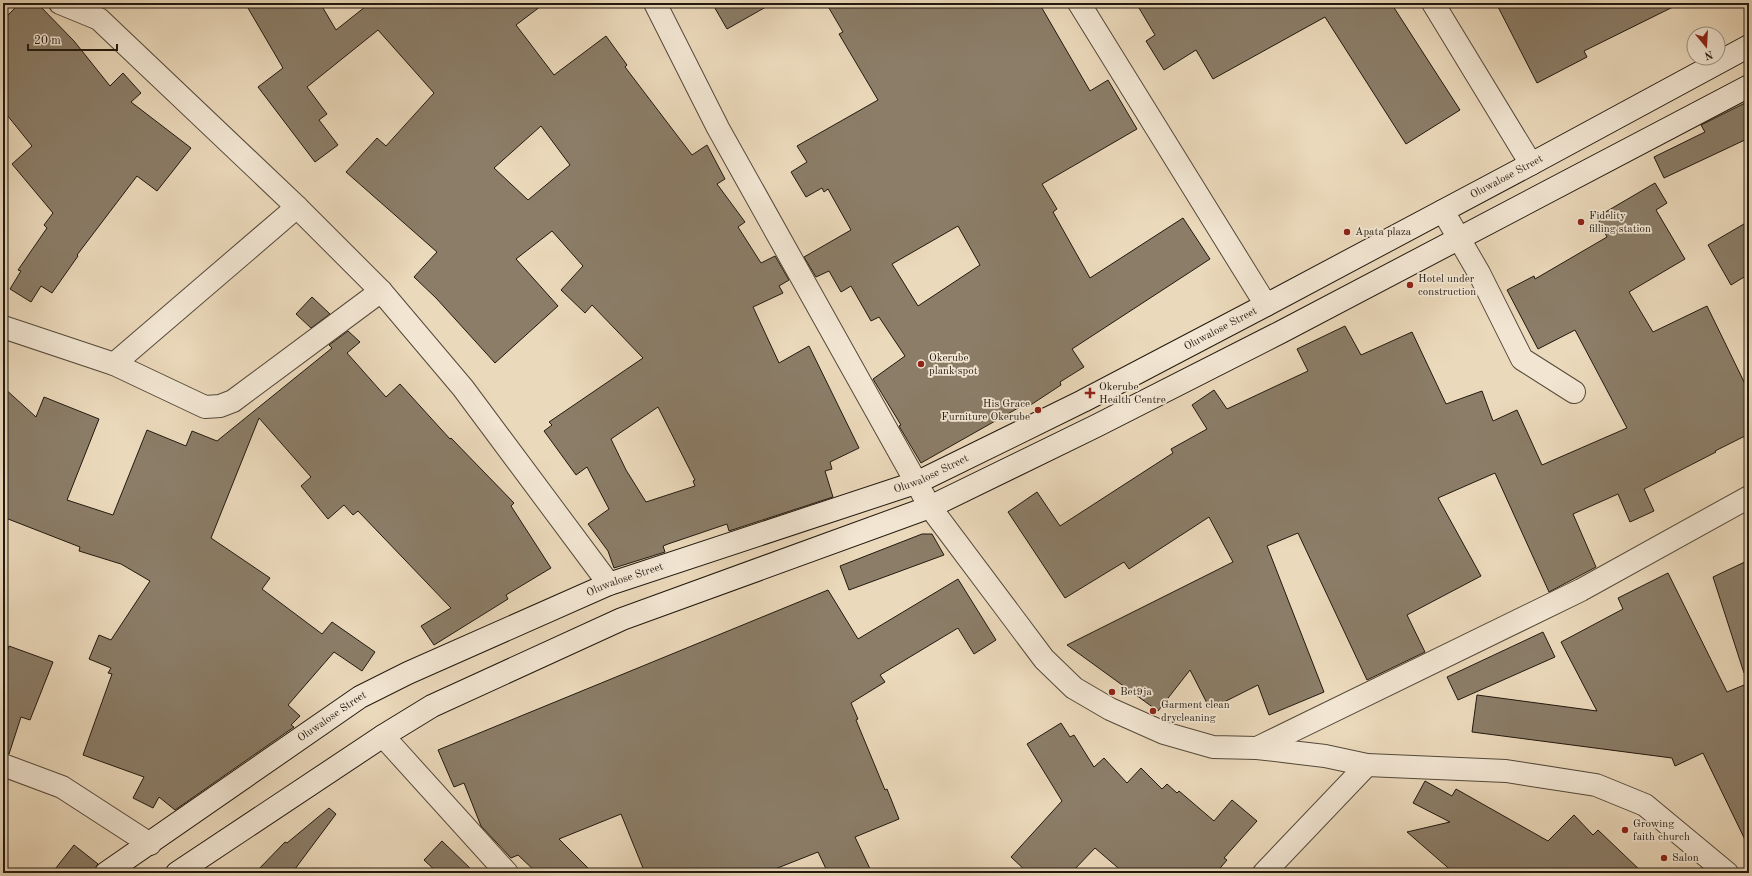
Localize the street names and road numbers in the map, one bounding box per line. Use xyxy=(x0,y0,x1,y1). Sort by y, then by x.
street label: Oluwalose Street xyxy=(1468,153,1545,201)
street label: Oluwalose Street xyxy=(1182,305,1259,352)
street label: Oluwalose Street xyxy=(892,453,970,495)
street label: Oluwalose Street xyxy=(585,561,665,599)
street label: Oluwalose Street xyxy=(296,689,368,744)

